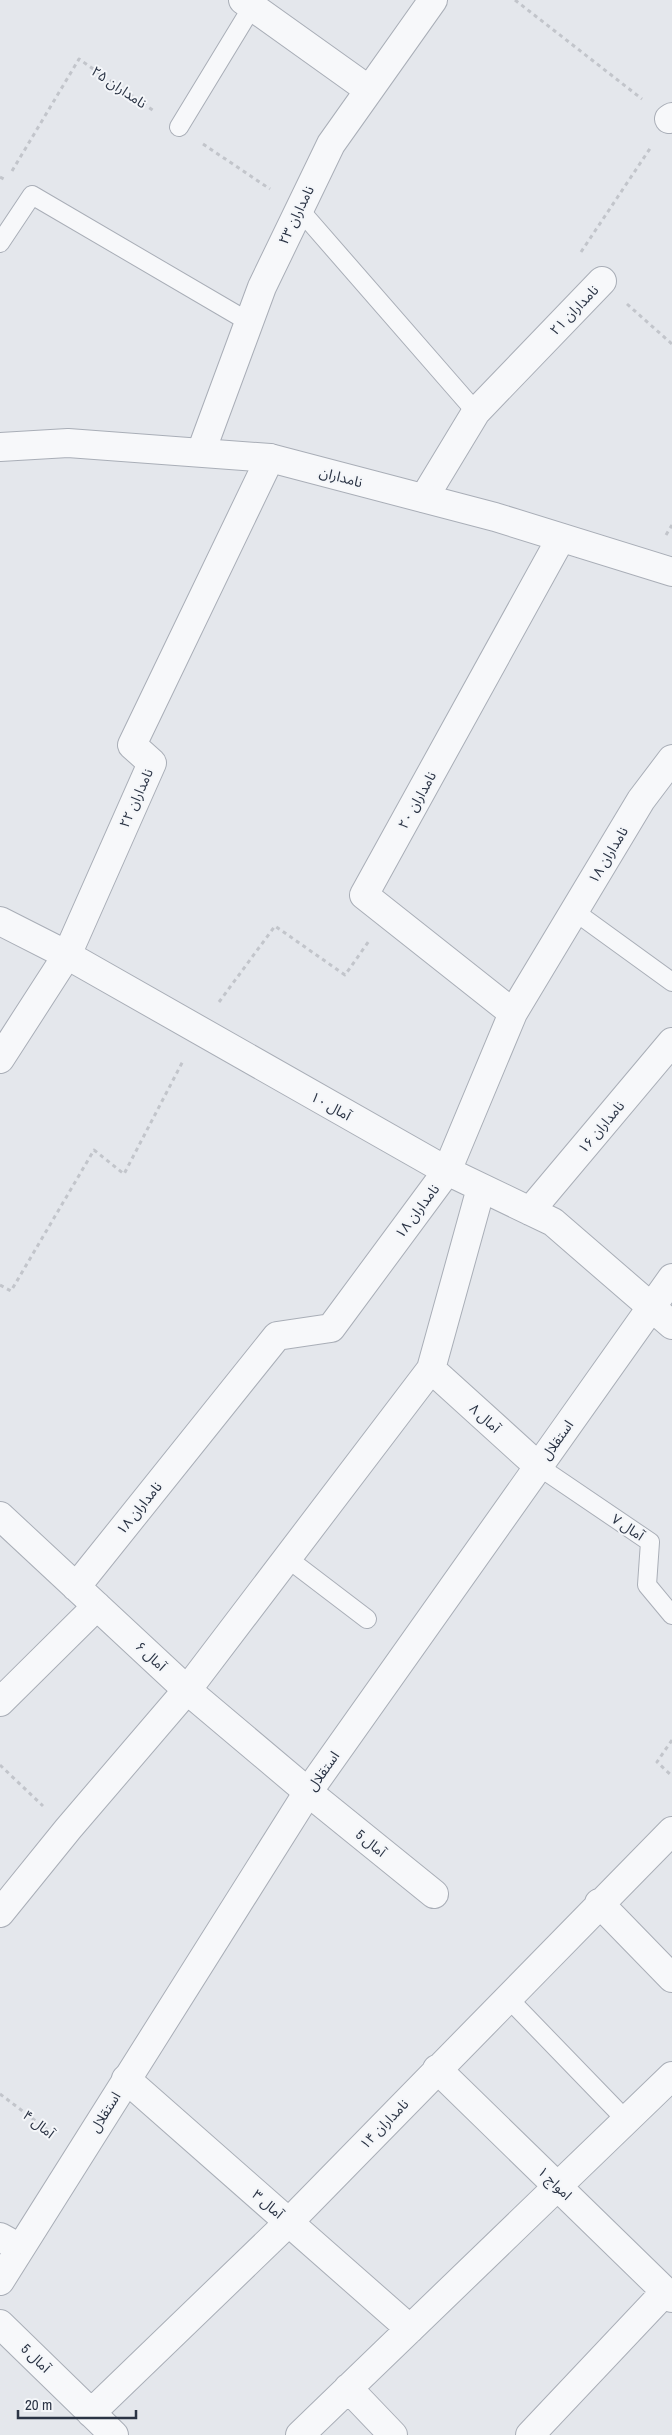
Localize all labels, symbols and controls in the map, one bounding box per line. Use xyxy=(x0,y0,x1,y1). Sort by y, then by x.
street label: نامداران ۲۵ xyxy=(88,62,150,112)
street label: نامداران ۲۳ xyxy=(274,183,318,247)
street label: نامداران ۲۱ xyxy=(546,281,602,339)
street label: نامداران xyxy=(318,463,365,491)
street label: نامداران ۲۲ xyxy=(115,765,157,830)
street label: نامداران ۲۰ xyxy=(394,768,440,832)
street label: نامداران ۱۸ xyxy=(584,823,632,887)
street label: آمال ۱۰ xyxy=(308,1088,355,1125)
street label: نامداران ۱۶ xyxy=(574,1097,628,1157)
street label: نامداران ۱۸ xyxy=(391,1180,443,1242)
street label: آمال ۸ xyxy=(466,1399,505,1437)
street label: استقلال xyxy=(537,1417,577,1463)
street label: نامداران ۱۸ xyxy=(112,1478,166,1538)
street label: آمال ۷ xyxy=(608,1510,649,1545)
street label: آمال ۶ xyxy=(132,1637,171,1675)
street label: استقلال xyxy=(303,1748,343,1794)
street label: آمال 5 xyxy=(352,1825,391,1861)
street label: استقلال xyxy=(86,2088,124,2136)
street label: نامداران ۱۴ xyxy=(356,2095,412,2153)
street label: آمال ۴ xyxy=(19,2106,59,2143)
street label: امواج ۱ xyxy=(533,2162,576,2205)
street label: آمال ۳ xyxy=(249,2186,288,2223)
street label: آمال 5 xyxy=(18,2340,55,2377)
scale bar xyxy=(18,2388,135,2420)
text: 20 m xyxy=(25,2394,52,2415)

